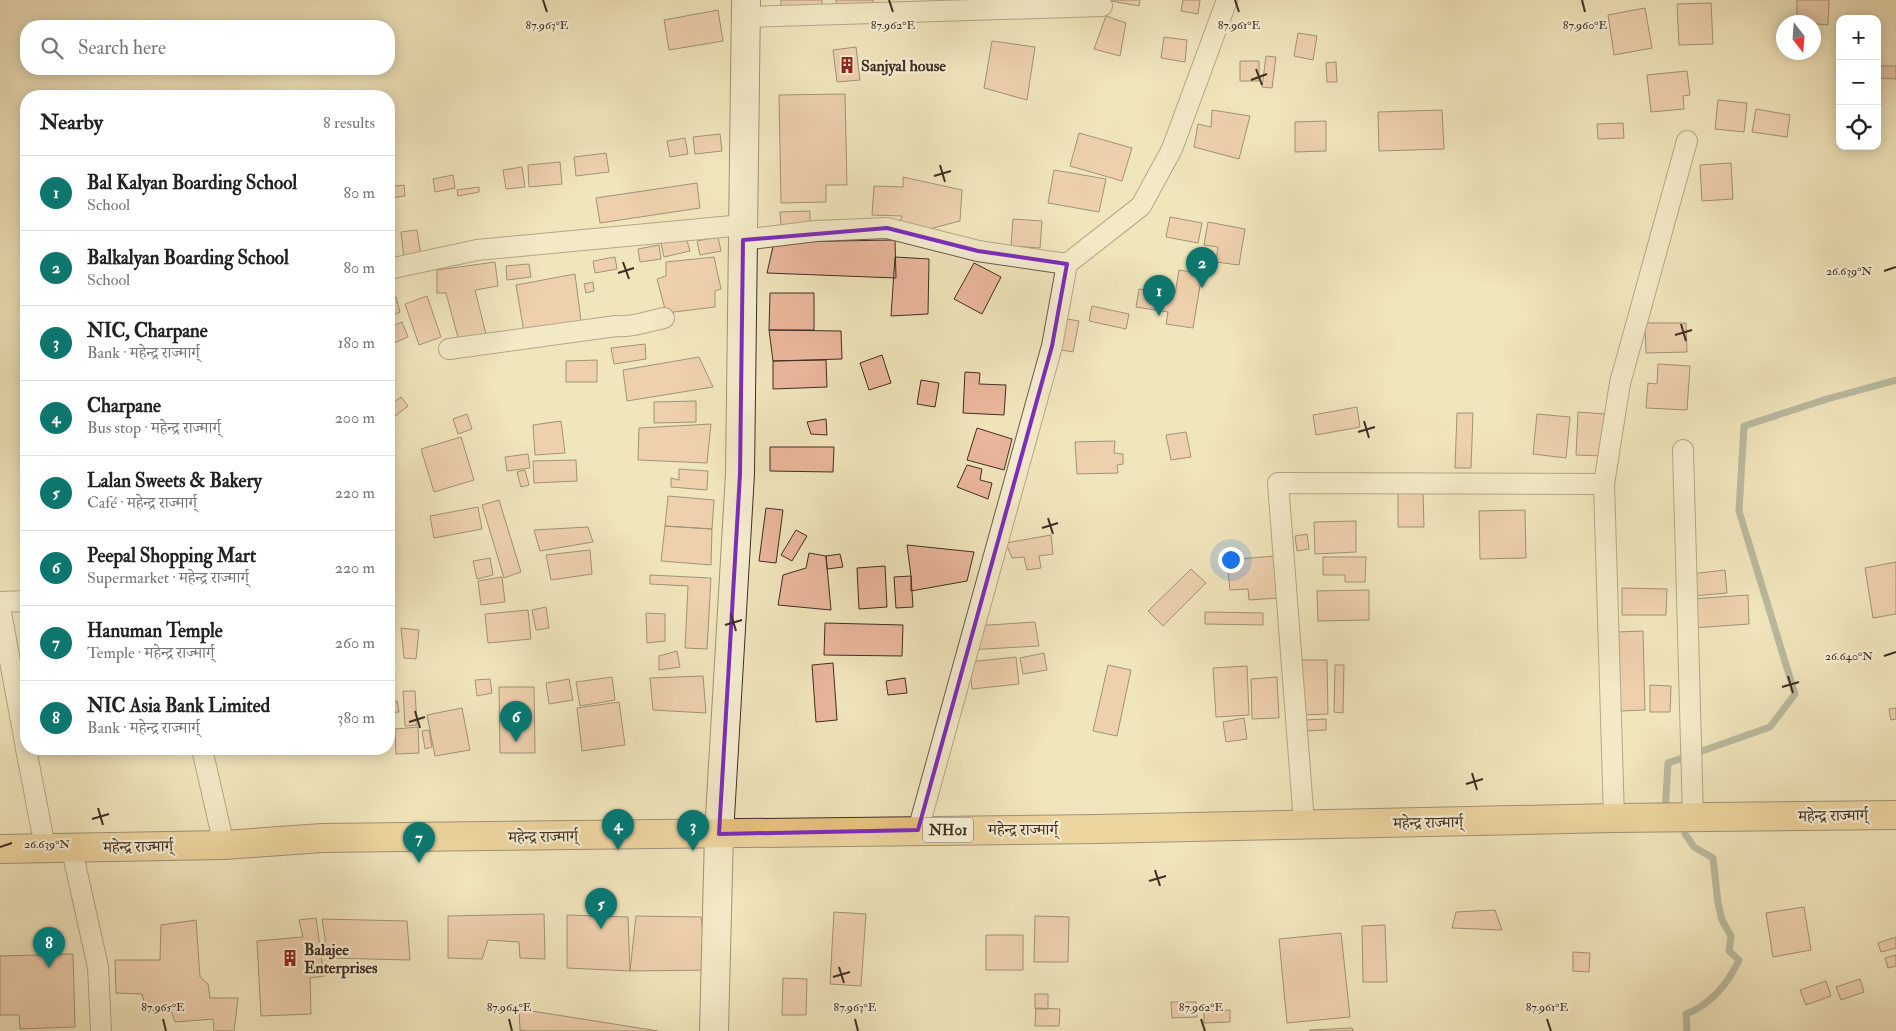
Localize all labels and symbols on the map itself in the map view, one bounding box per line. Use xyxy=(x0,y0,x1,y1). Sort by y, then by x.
north arrow xyxy=(1776,15,1821,60)
text: 87.963°E xyxy=(526,18,569,33)
text: 87.962°E xyxy=(871,18,916,33)
text: 87.961°E xyxy=(1218,18,1261,33)
text: 87.960°E xyxy=(1563,18,1608,33)
building icon: Sanjyal house xyxy=(837,55,857,75)
place label: Sanjyal house xyxy=(861,56,946,77)
pin: 2 xyxy=(1186,247,1218,288)
text: 26.639°N xyxy=(1826,264,1872,279)
pin: 1 xyxy=(1143,275,1175,316)
your location xyxy=(1218,547,1244,573)
text: 26.640°N xyxy=(1825,649,1873,664)
pin: 6 xyxy=(500,701,532,742)
street label: महेन्द्र राज्मार्ग् xyxy=(1797,805,1871,827)
pin: 4 xyxy=(602,809,634,850)
pin: 3 xyxy=(677,810,709,851)
street label: महेन्द्र राज्मार्ग् xyxy=(1392,812,1466,834)
road number: NH01 xyxy=(923,818,973,842)
street label: महेन्द्र राज्मार्ग् xyxy=(987,820,1061,840)
pin: 7 xyxy=(403,822,435,863)
street label: महेन्द्र राज्मार्ग् xyxy=(507,826,581,848)
street label: महेन्द्र राज्मार्ग् xyxy=(102,836,176,858)
text: 26.639°N xyxy=(24,837,70,852)
pin: 5 xyxy=(585,888,617,929)
pin: 8 xyxy=(33,927,65,968)
place label: Balajee Enterprises xyxy=(304,940,378,979)
building icon: Balajee Enterprises xyxy=(280,948,300,968)
text: 87.965°E xyxy=(141,1000,185,1015)
text: 87.964°E xyxy=(487,1000,532,1015)
text: 87.963°E xyxy=(834,1000,877,1015)
text: 87.962°E xyxy=(1179,1000,1224,1015)
text: 87.961°E xyxy=(1526,1000,1569,1015)

